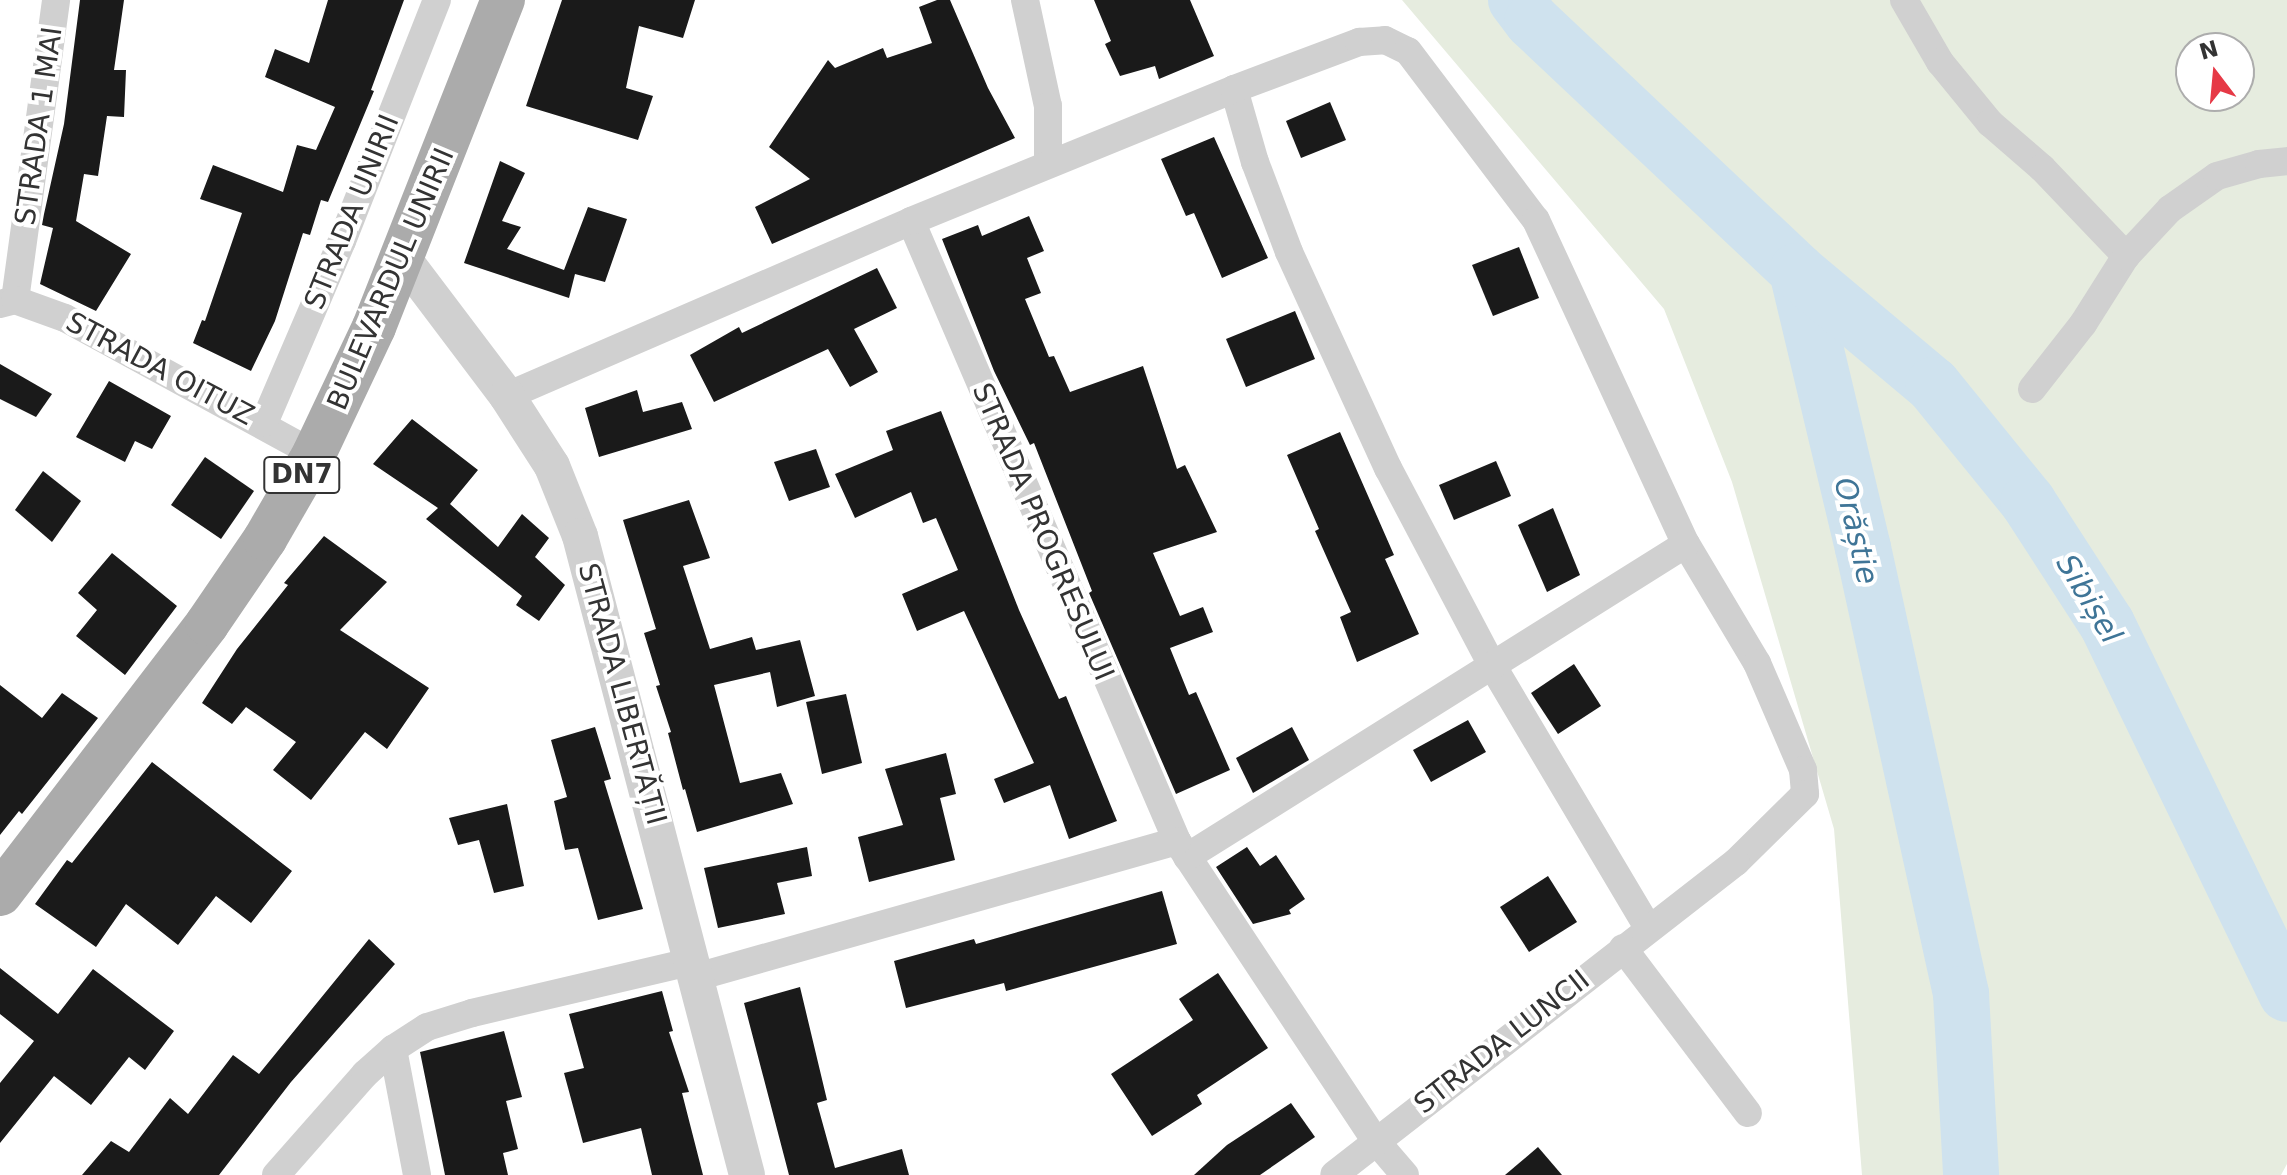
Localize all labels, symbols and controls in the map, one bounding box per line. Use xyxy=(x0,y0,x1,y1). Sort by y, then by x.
street label: STRADA 1 MAI xyxy=(8,25,70,227)
north arrow xyxy=(2175,32,2255,112)
text: N xyxy=(2196,36,2221,65)
street label: STRADA UNIRII xyxy=(298,110,406,314)
street label: BULEVARDUL UNIRII xyxy=(321,143,461,415)
street label: STRADA OITUZ xyxy=(60,305,260,433)
street label: STRADA PROGRESULUI xyxy=(965,378,1121,686)
road number: DN7 xyxy=(262,453,342,497)
water label: Orăștie xyxy=(1826,474,1886,588)
water label: Sibișel xyxy=(2049,548,2129,650)
street label: STRADA LIBERTĂȚII xyxy=(571,559,673,829)
street label: STRADA LUNCII xyxy=(1408,963,1596,1121)

